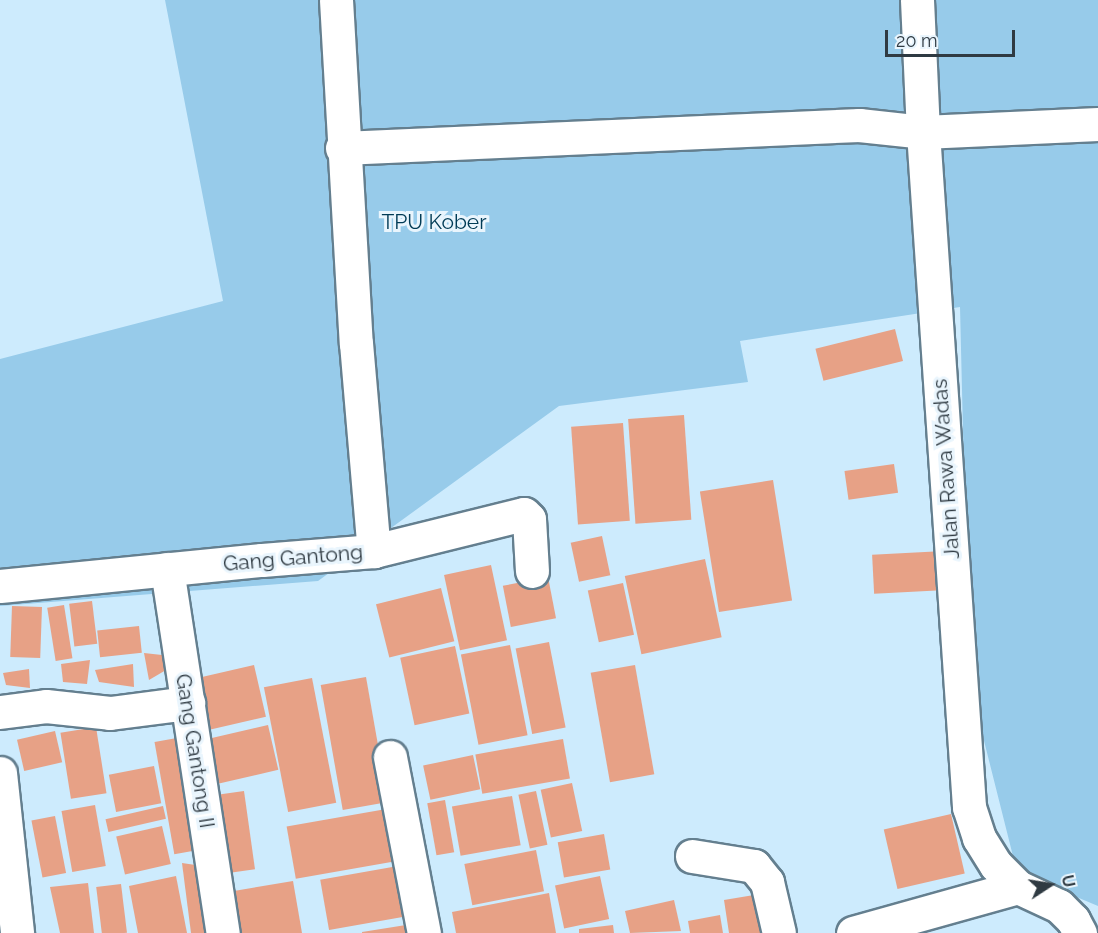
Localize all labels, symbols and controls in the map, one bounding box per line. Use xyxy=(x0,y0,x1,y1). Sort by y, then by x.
scale bar xyxy=(888,18,1018,56)
text: 20 m xyxy=(896,30,938,51)
park label: TPU Kober xyxy=(381,209,487,235)
street label: Jalan Rawa Wadas xyxy=(927,378,965,560)
street label: Gang Gantong xyxy=(222,539,364,577)
street label: Gang Gantong II xyxy=(170,672,220,830)
north arrow xyxy=(1020,855,1080,915)
text: U xyxy=(1058,873,1079,889)

